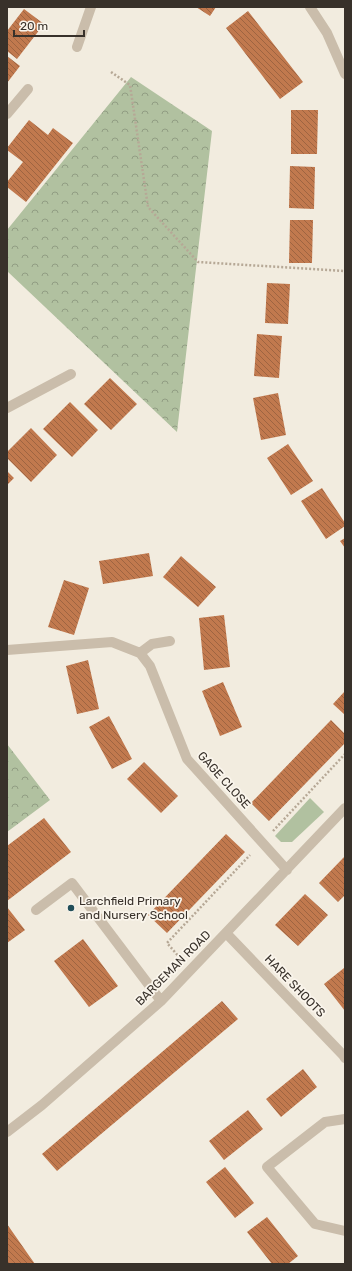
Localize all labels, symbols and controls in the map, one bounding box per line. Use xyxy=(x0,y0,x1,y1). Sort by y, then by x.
scale bar xyxy=(14,12,84,38)
text: 20 m xyxy=(20,19,48,33)
street label: GAGE CLOSE xyxy=(195,749,253,811)
place label: Larchfield Primary and Nursery School xyxy=(79,894,188,922)
marker: Larchfield Primary and Nursery School xyxy=(66,903,76,913)
street label: BARGEMAN ROAD xyxy=(133,928,213,1008)
street label: HARE SHOOTS xyxy=(262,952,328,1020)

